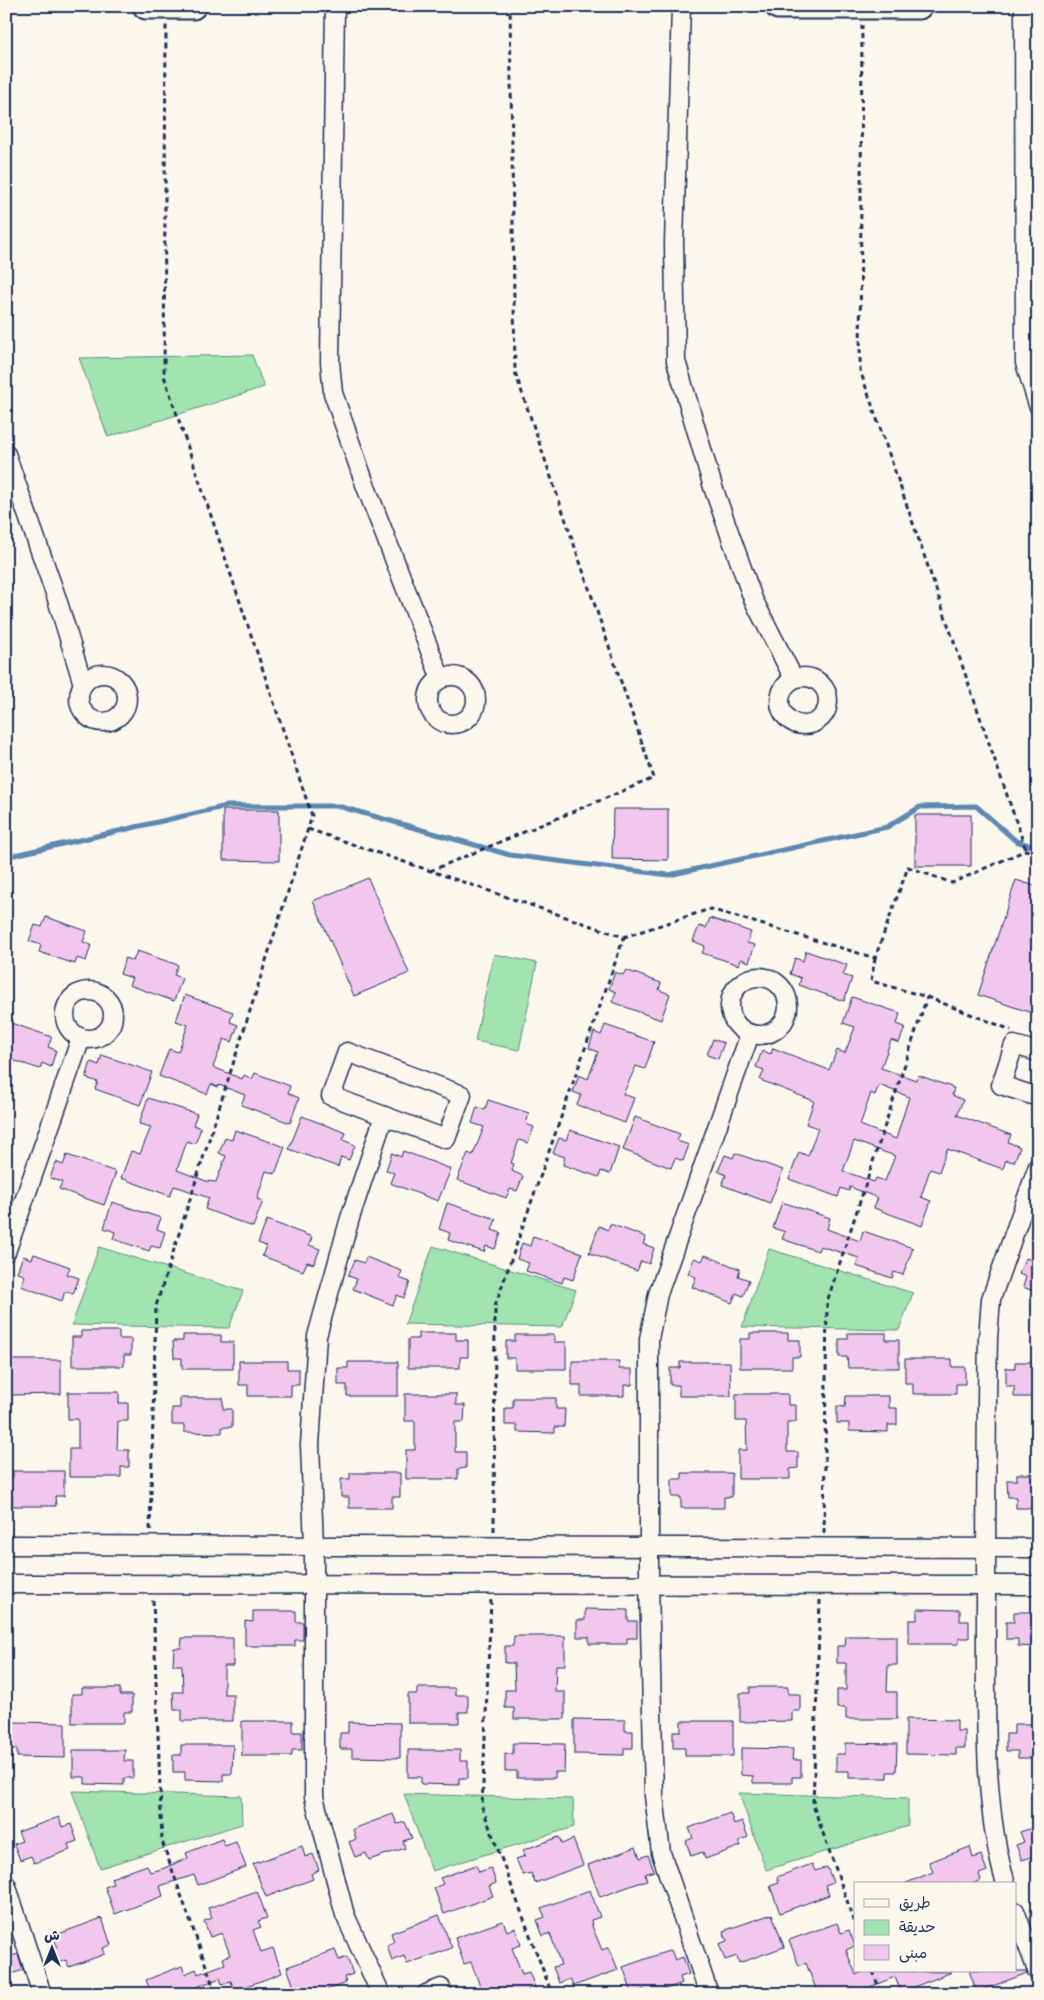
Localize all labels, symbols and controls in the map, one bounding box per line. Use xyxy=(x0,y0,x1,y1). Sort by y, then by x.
legend xyxy=(854,1882,1016,1972)
text: طريق xyxy=(899,1894,931,1913)
text: حديقة xyxy=(899,1918,936,1937)
north arrow xyxy=(28,1922,78,1972)
text: ش xyxy=(44,1927,60,1944)
text: مبنى xyxy=(899,1944,927,1963)

